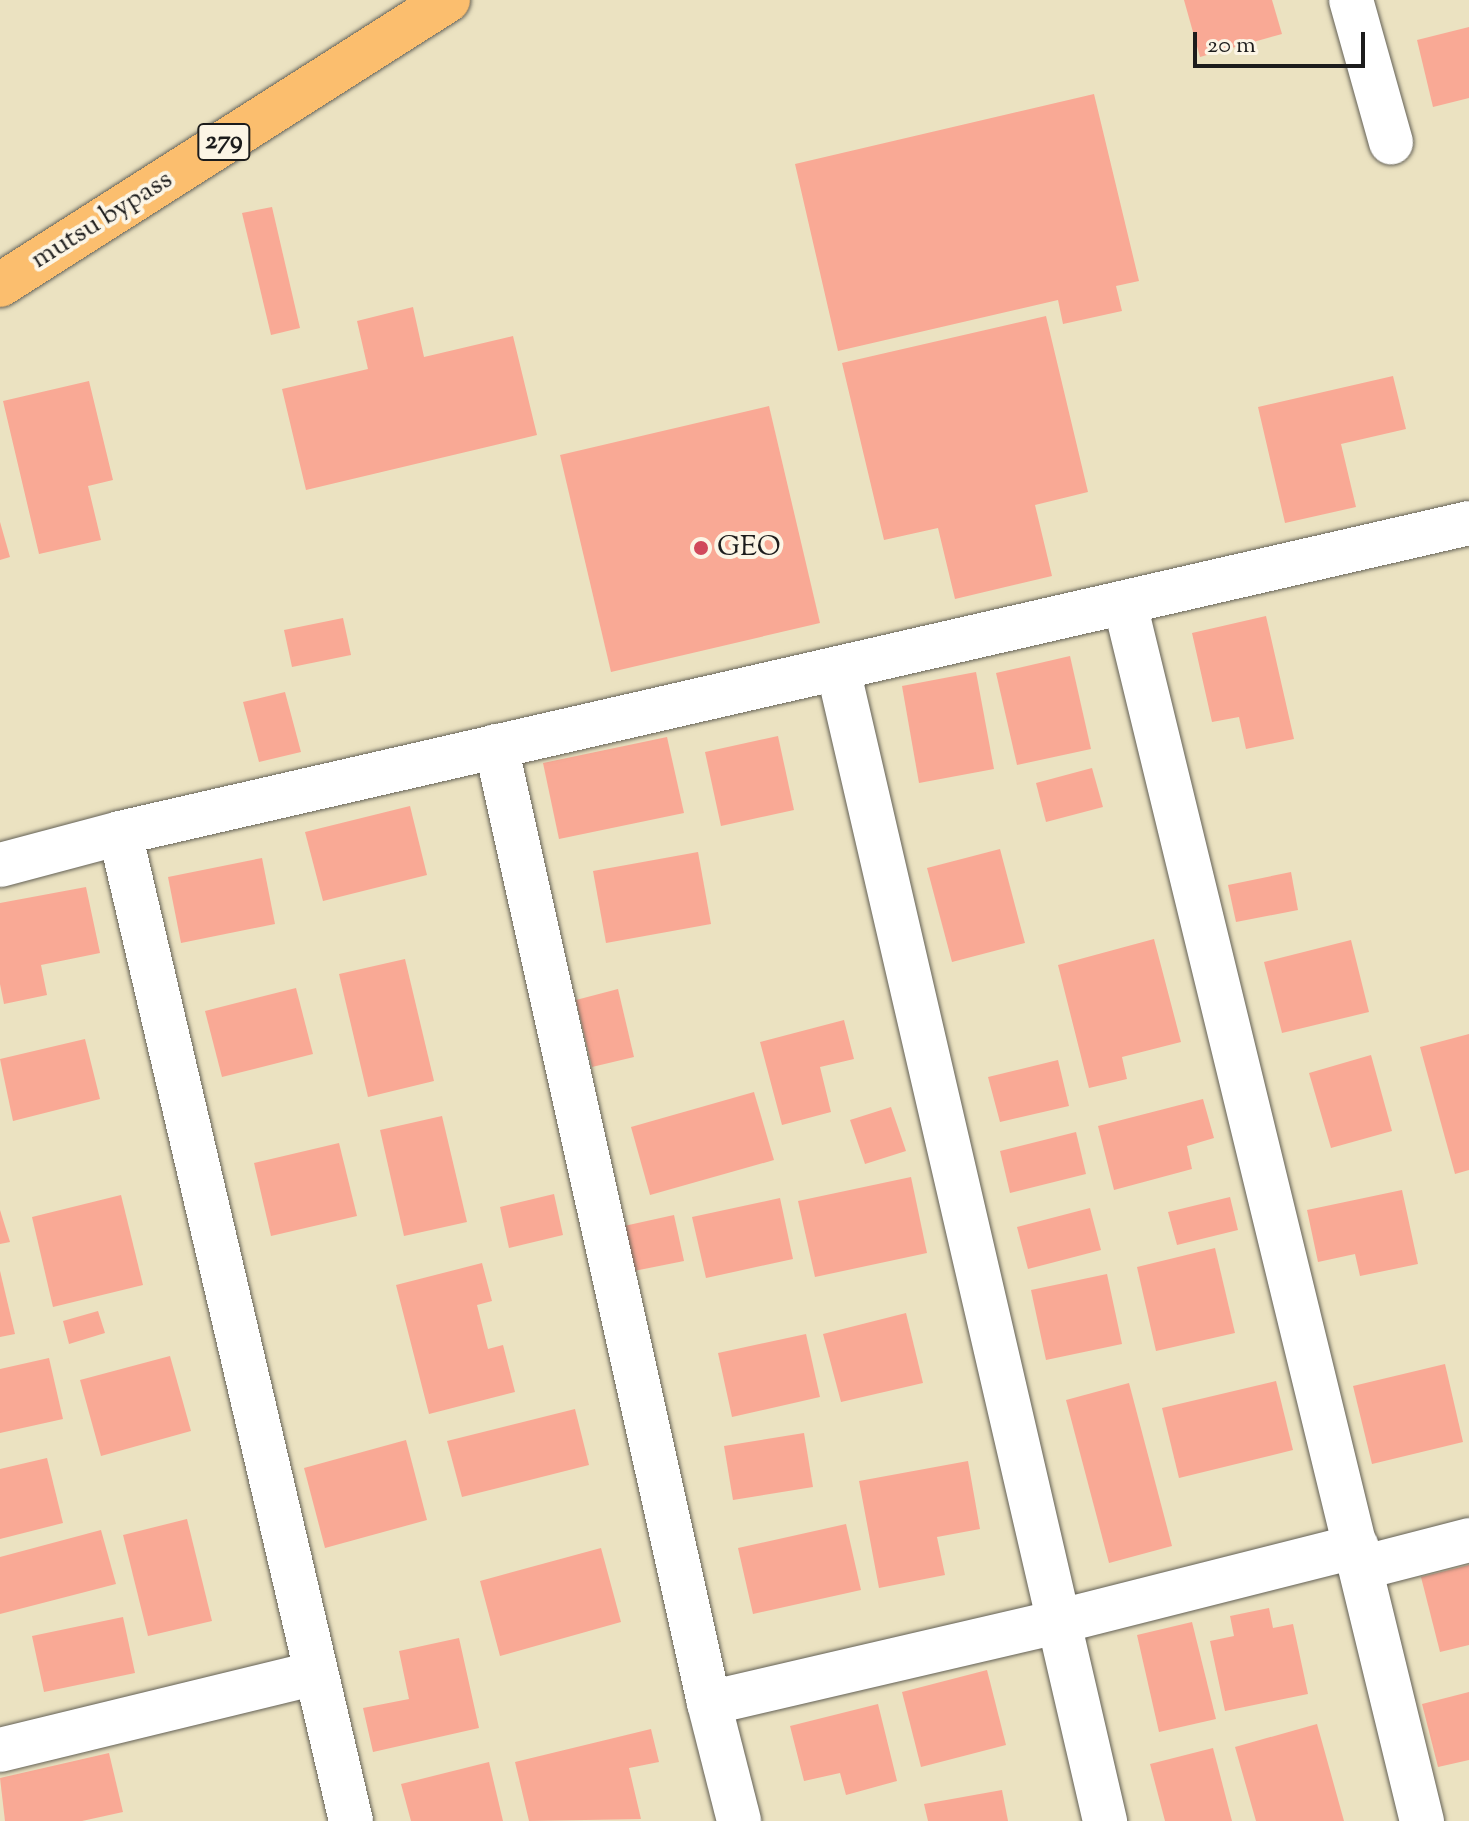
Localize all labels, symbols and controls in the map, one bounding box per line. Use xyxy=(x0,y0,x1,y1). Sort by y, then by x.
scale bar xyxy=(1197,16,1369,66)
text: 20 m xyxy=(1207,29,1256,63)
road number: 279 xyxy=(196,120,252,164)
street label: mutsu bypass xyxy=(25,163,179,277)
place label: GEO xyxy=(717,531,781,565)
marker: GEO xyxy=(692,539,710,557)

